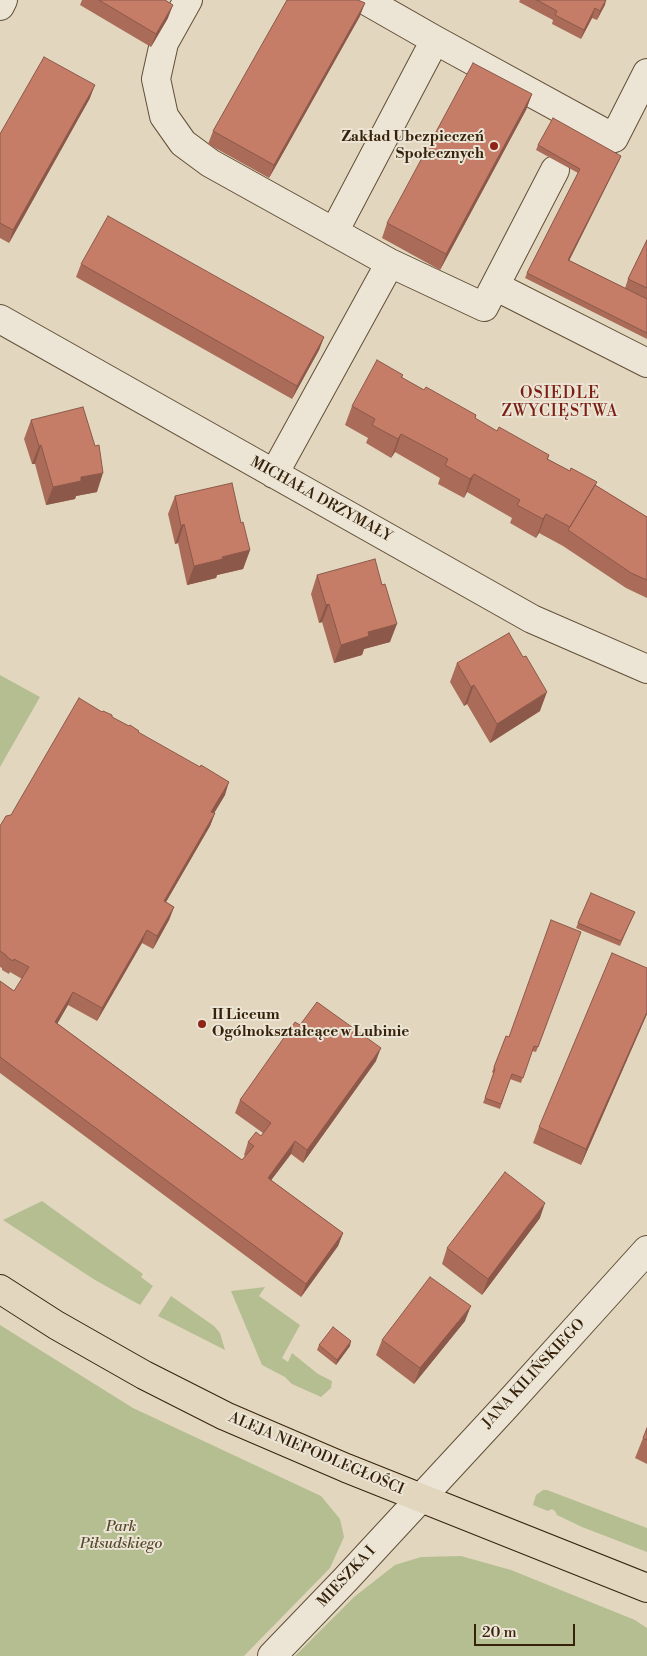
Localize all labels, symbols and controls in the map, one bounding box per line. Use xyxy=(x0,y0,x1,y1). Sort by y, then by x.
place label: Zakład Ubezpieczeń Społecznych xyxy=(342,128,484,163)
marker: Zakład Ubezpieczeń Społecznych xyxy=(488,140,500,152)
district label: OSIEDLE ZWYCIĘSTWA xyxy=(500,384,620,422)
street label: MICHAŁA DRZYMAŁY xyxy=(247,454,395,546)
place label: II Liceum Ogólnokształcące w Lubinie xyxy=(212,1006,409,1041)
marker: II Liceum Ogólnokształcące w Lubinie xyxy=(196,1018,208,1030)
street label: JANA KILIŃSKIEGO xyxy=(479,1316,589,1432)
street label: ALEJA NIEPODLEGŁOŚCI xyxy=(226,1409,406,1499)
park label: Park Piłsudskiego xyxy=(80,1518,162,1553)
street label: MIESZKA I xyxy=(314,1543,380,1611)
scale bar xyxy=(477,1614,578,1646)
text: 20 m xyxy=(482,1623,517,1642)

